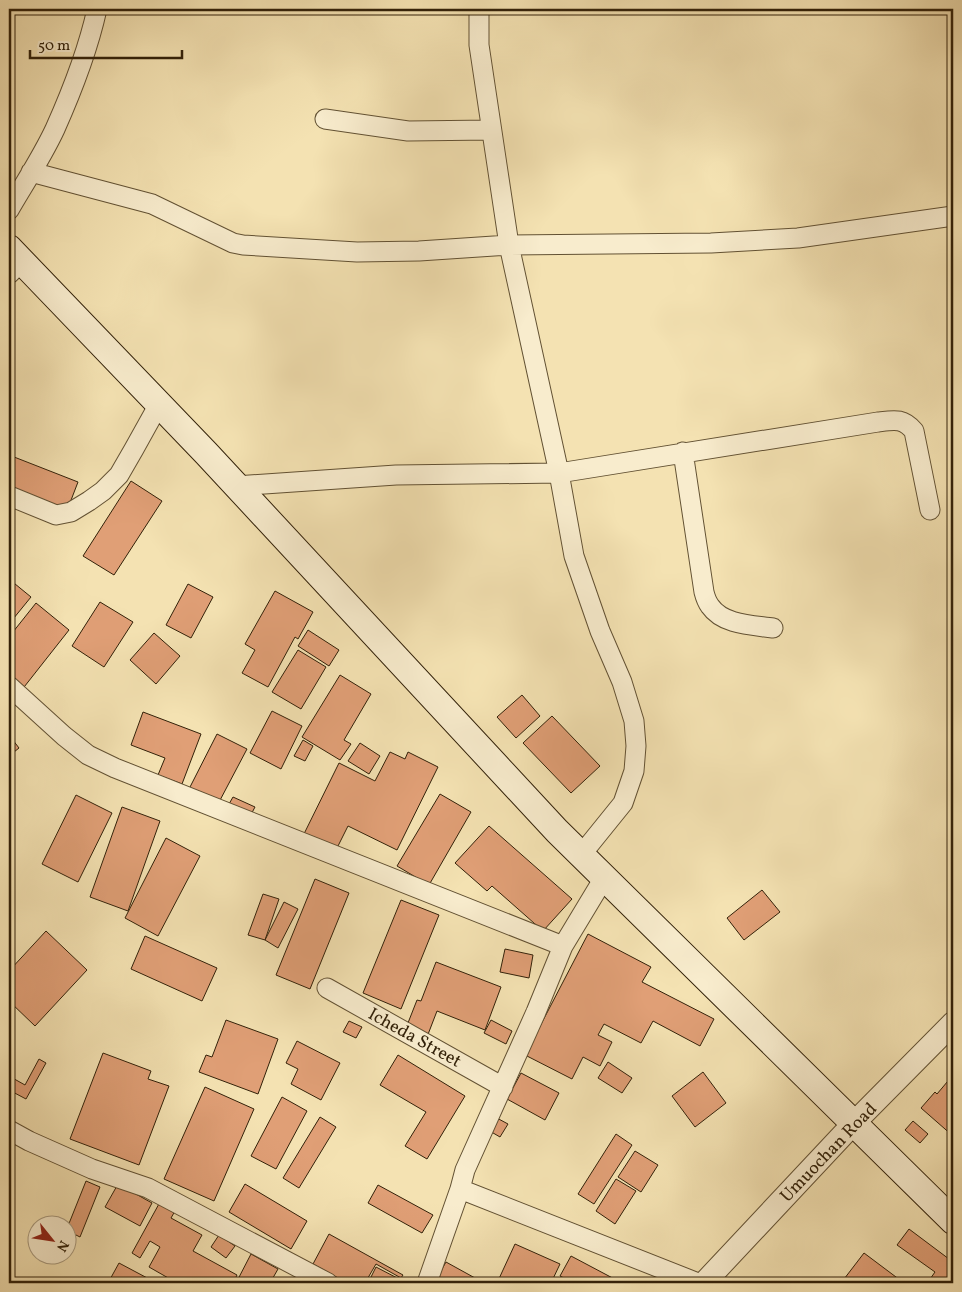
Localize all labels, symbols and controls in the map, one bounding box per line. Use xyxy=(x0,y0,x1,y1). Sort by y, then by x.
scale bar xyxy=(30,28,182,60)
text: 50 m xyxy=(38,36,70,57)
street label: Icheda Street xyxy=(363,1002,465,1074)
street label: Umuochan Road xyxy=(775,1098,883,1209)
north arrow xyxy=(28,1214,78,1264)
text: N xyxy=(51,1237,73,1255)

